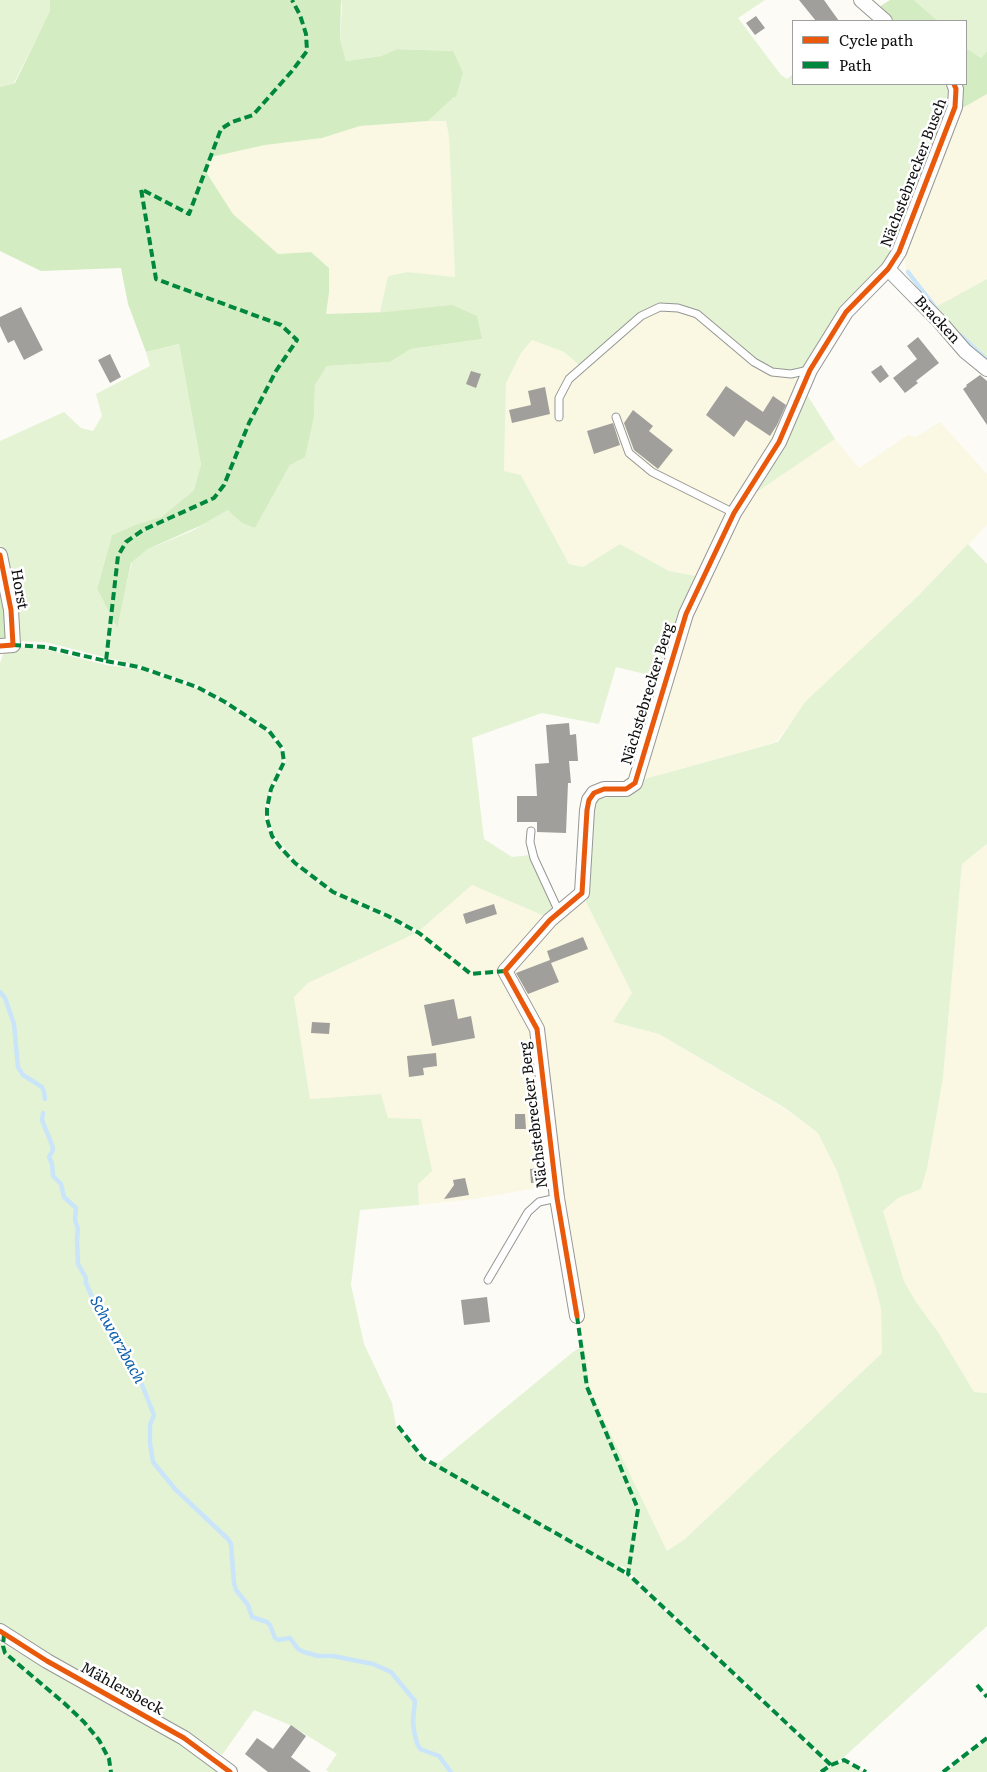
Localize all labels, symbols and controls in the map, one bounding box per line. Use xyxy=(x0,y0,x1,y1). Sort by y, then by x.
legend xyxy=(792,20,967,85)
text: Cycle path xyxy=(839,28,913,51)
text: Path xyxy=(839,53,872,76)
street label: Nächstebrecker Busch xyxy=(877,96,951,250)
street label: Bracken xyxy=(910,292,964,348)
street label: Horst xyxy=(7,567,31,611)
street label: Nächstebrecker Berg xyxy=(618,621,678,767)
street label: Nächstebrecker Berg xyxy=(516,1041,552,1189)
water label: Schwarzbach xyxy=(85,1293,149,1387)
street label: Mählersbeck xyxy=(77,1659,167,1719)

